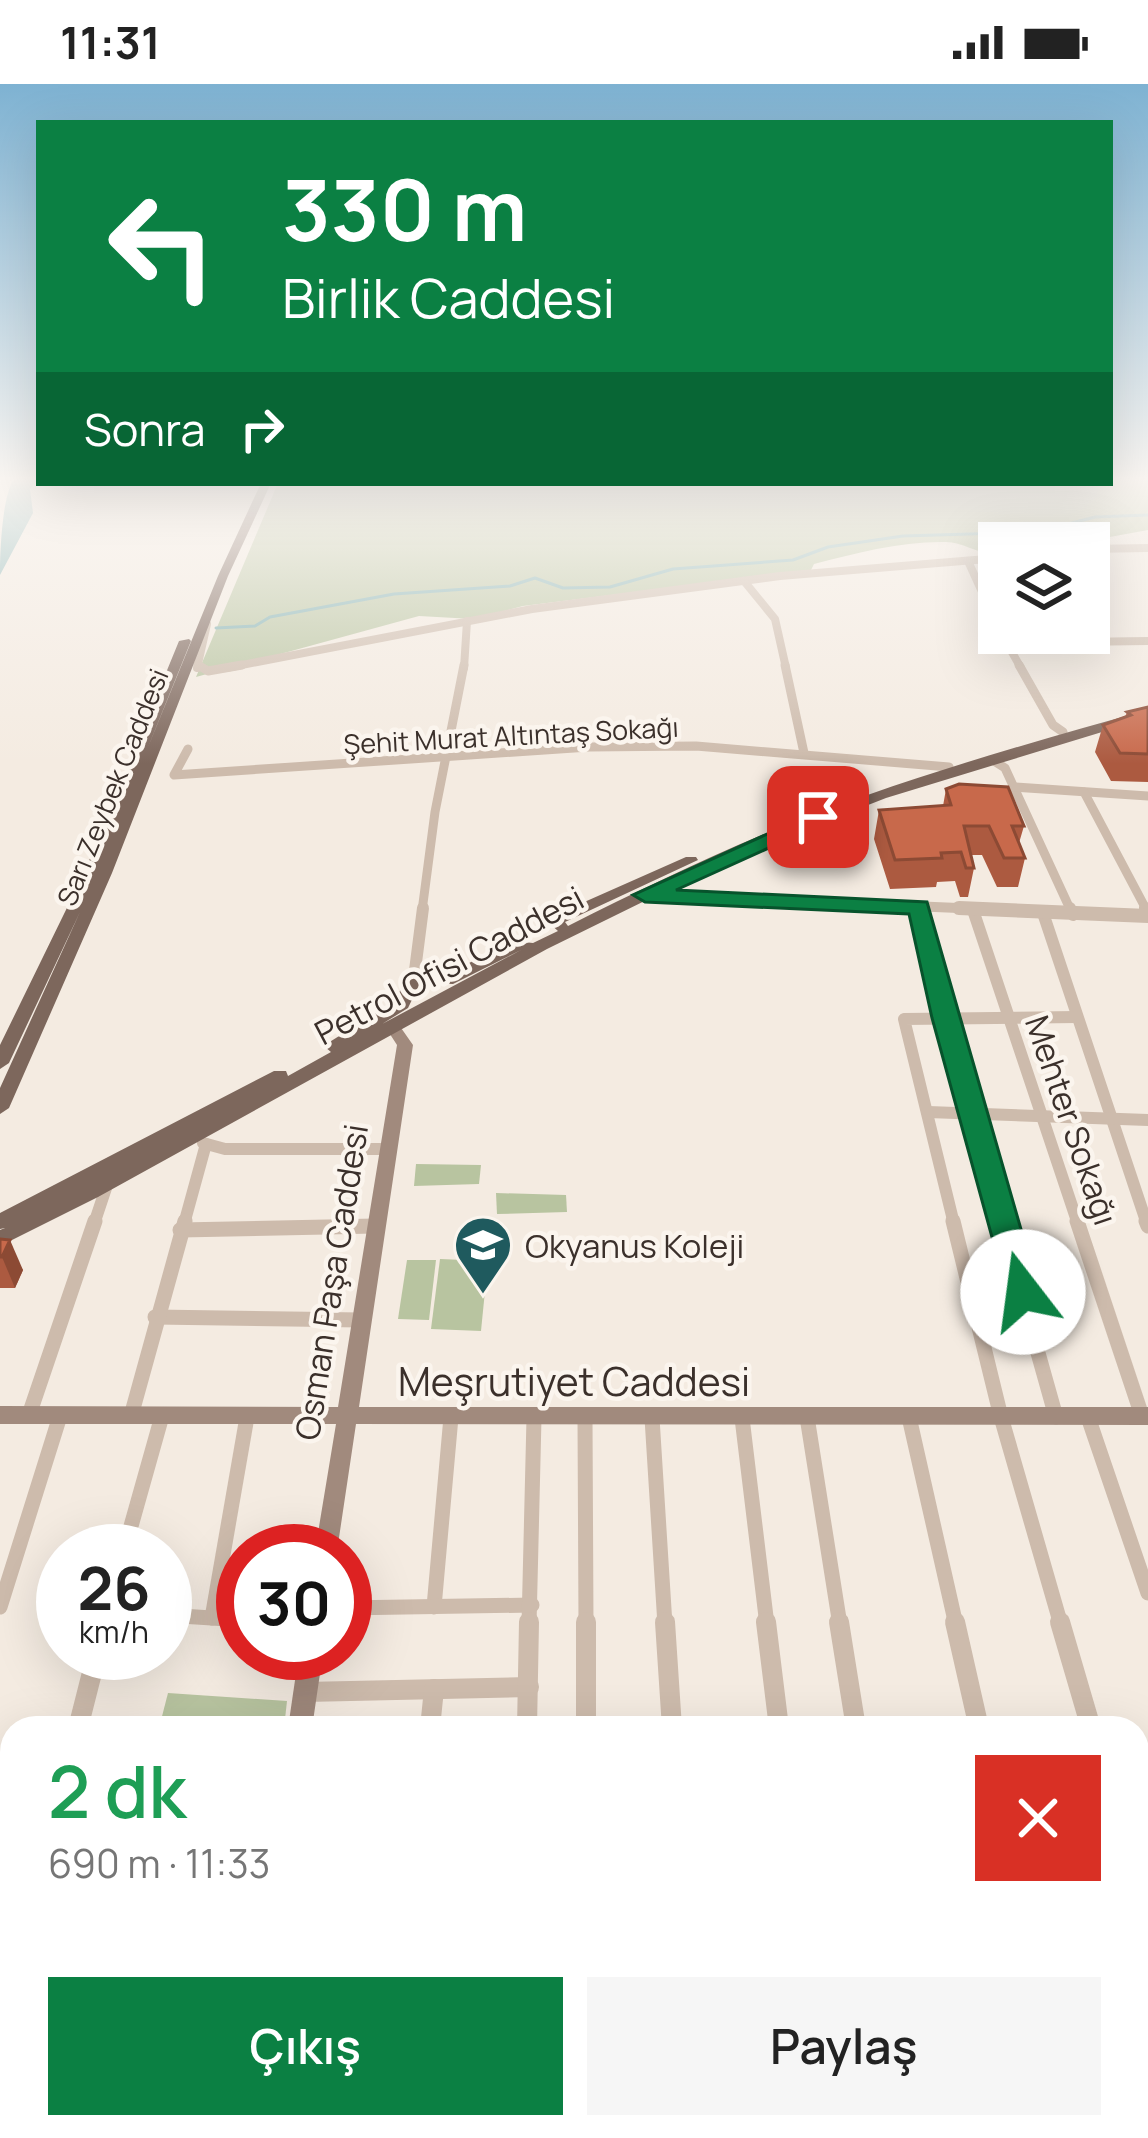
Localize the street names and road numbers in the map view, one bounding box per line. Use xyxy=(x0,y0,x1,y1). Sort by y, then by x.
street label: Sarı Zeybek Caddesi xyxy=(48,663,176,911)
street label: Şehit Murat Altıntaş Sokağı xyxy=(343,708,679,762)
street label: Petrol Ofisi Caddesi xyxy=(307,875,591,1055)
street label: Mehter Sokağı xyxy=(1015,1009,1129,1231)
street label: Osman Paşa Caddesi xyxy=(284,1121,378,1443)
street label: Meşrutiyet Caddesi xyxy=(398,1354,750,1408)

